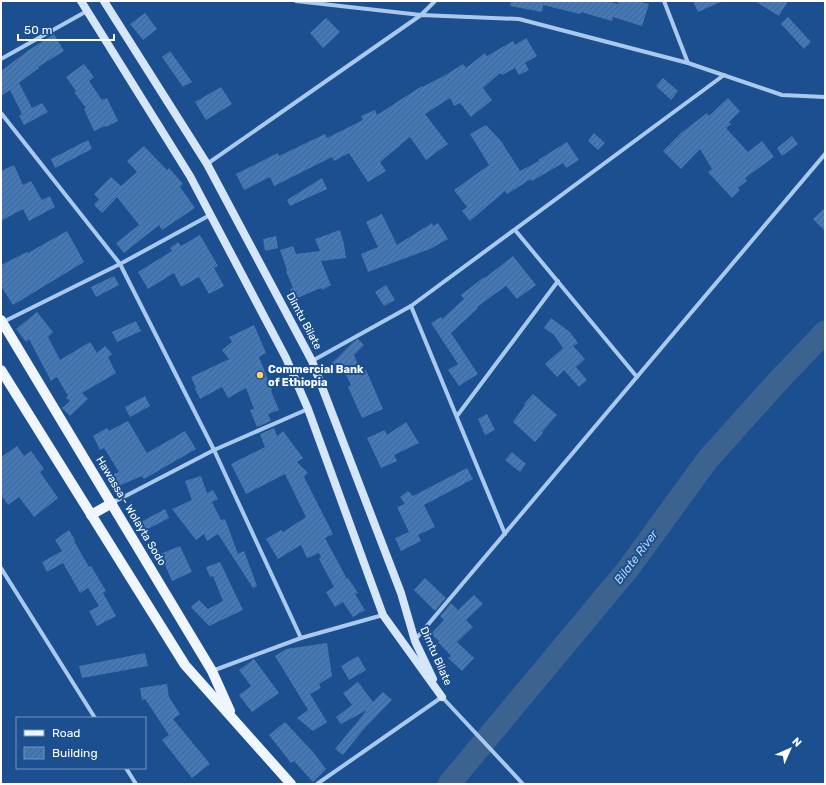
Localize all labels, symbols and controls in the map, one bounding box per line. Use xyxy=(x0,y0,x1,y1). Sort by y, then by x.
scale bar xyxy=(18,16,114,42)
text: 50 m xyxy=(24,23,52,37)
street label: Dimtu Bilate xyxy=(284,290,324,352)
place label: Commercial Bank of Ethiopia xyxy=(268,363,364,389)
marker: Commercial Bank of Ethiopia xyxy=(255,370,265,380)
street label: Hawassa - Wolayta Sodo xyxy=(93,454,169,568)
water label: Bilate River xyxy=(611,527,661,587)
street label: Dimtu Bilate xyxy=(417,625,455,687)
legend xyxy=(16,717,146,769)
text: Road xyxy=(52,726,80,740)
north arrow xyxy=(770,729,810,769)
text: N xyxy=(789,735,804,750)
text: Building xyxy=(52,746,98,760)

